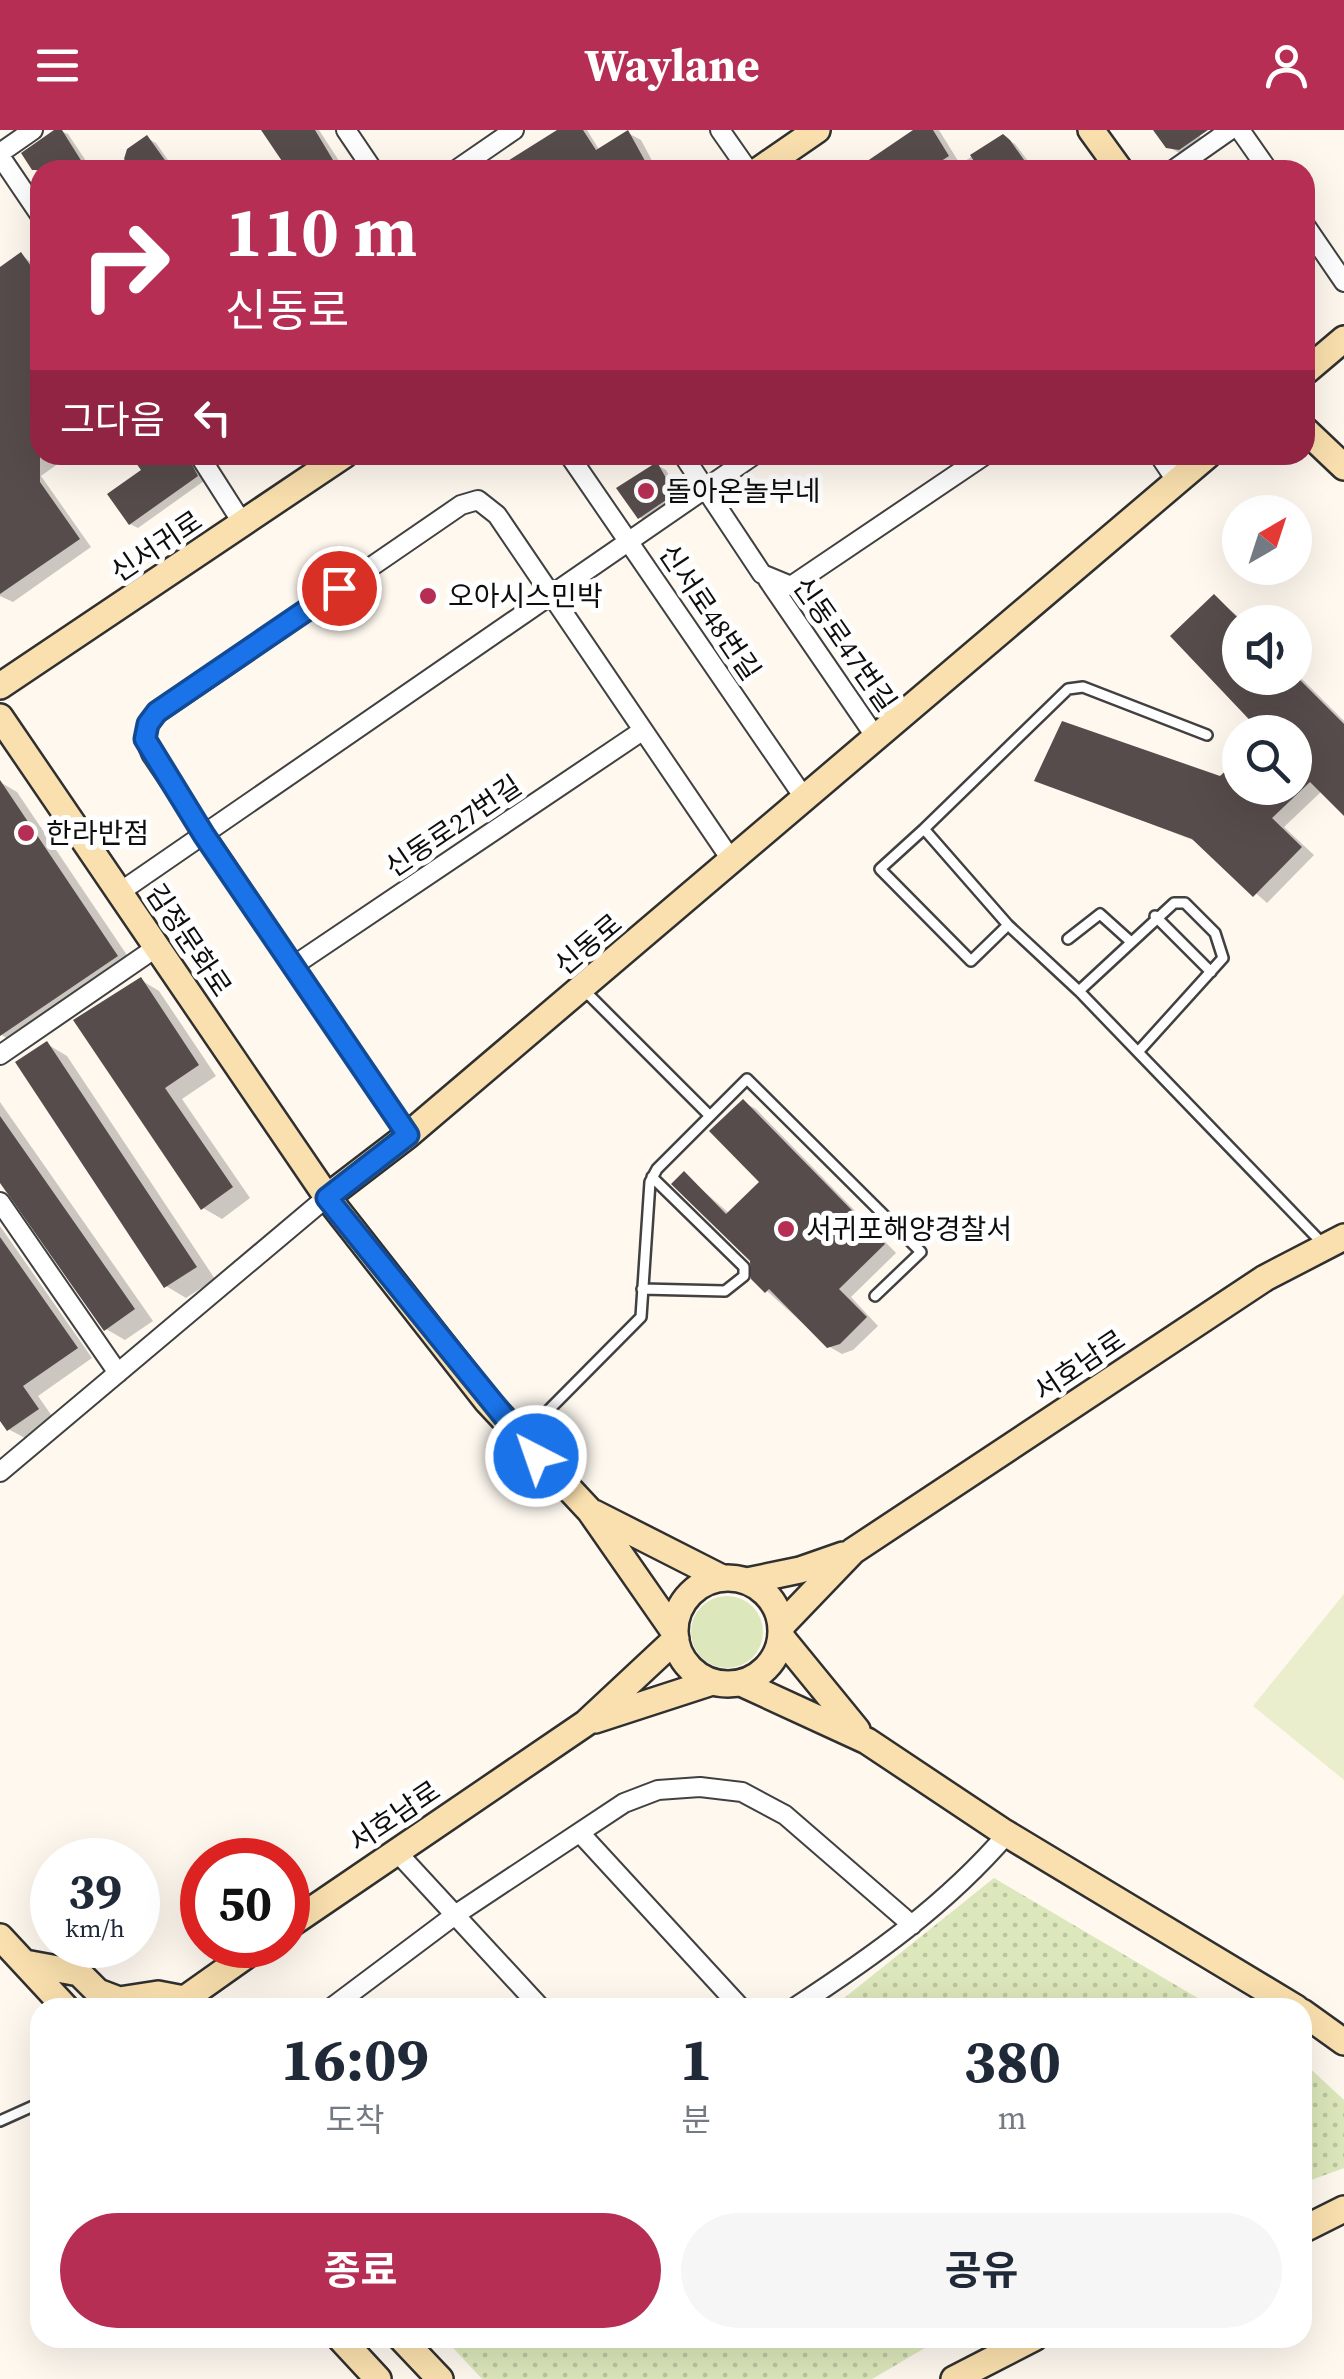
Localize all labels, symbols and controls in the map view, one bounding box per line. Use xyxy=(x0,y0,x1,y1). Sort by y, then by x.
text: Waylane xyxy=(584,34,760,96)
icon: menu xyxy=(30,38,85,93)
icon: person xyxy=(1259,38,1314,93)
text: 110 m xyxy=(225,183,417,279)
icon: right xyxy=(60,200,190,330)
text: 신동로 xyxy=(225,279,349,341)
icon: left xyxy=(185,390,240,445)
text: 그다음 xyxy=(60,394,165,446)
place label: 돌아온놀부네 xyxy=(666,472,821,510)
marker: 돌아온놀부네 xyxy=(635,480,657,502)
north arrow xyxy=(1222,495,1312,585)
map controls xyxy=(1222,495,1312,805)
street label: 신서귀로 xyxy=(103,501,209,591)
street label: 신서로48번길 xyxy=(650,536,770,688)
pin xyxy=(297,546,382,631)
icon: arrive xyxy=(312,561,367,616)
street label: 신동로47번길 xyxy=(784,569,906,719)
place label: 오아시스민박 xyxy=(448,577,603,615)
marker: 오아시스민박 xyxy=(417,585,439,607)
button: sound xyxy=(1222,605,1312,695)
button: search xyxy=(1222,715,1312,805)
street label: 신동로27번길 xyxy=(377,766,529,886)
place label: 한라반점 xyxy=(46,814,149,852)
marker: 한라반점 xyxy=(15,822,37,844)
street label: 김정문화로 xyxy=(137,876,241,1004)
street label: 신동로 xyxy=(546,905,630,983)
place label: 서귀포해양경찰서 xyxy=(806,1210,1012,1248)
marker: 서귀포해양경찰서 xyxy=(775,1218,797,1240)
street label: 서호남로 xyxy=(1026,1320,1132,1410)
position arrow xyxy=(484,1404,588,1508)
street label: 서호남로 xyxy=(341,1771,447,1861)
speed limit sign: 50 xyxy=(180,1838,310,1968)
text: 39 xyxy=(68,1856,122,1925)
text: km/h xyxy=(65,1911,125,1945)
text: 16:09 xyxy=(281,2018,429,2100)
text: 1 xyxy=(680,2018,713,2100)
text: 380 xyxy=(963,2020,1061,2102)
text: m xyxy=(998,2096,1027,2140)
text: 도착 xyxy=(326,2098,384,2142)
text: 분 xyxy=(682,2098,711,2142)
button: 종료 xyxy=(60,2213,661,2328)
button: 공유 xyxy=(681,2213,1282,2328)

